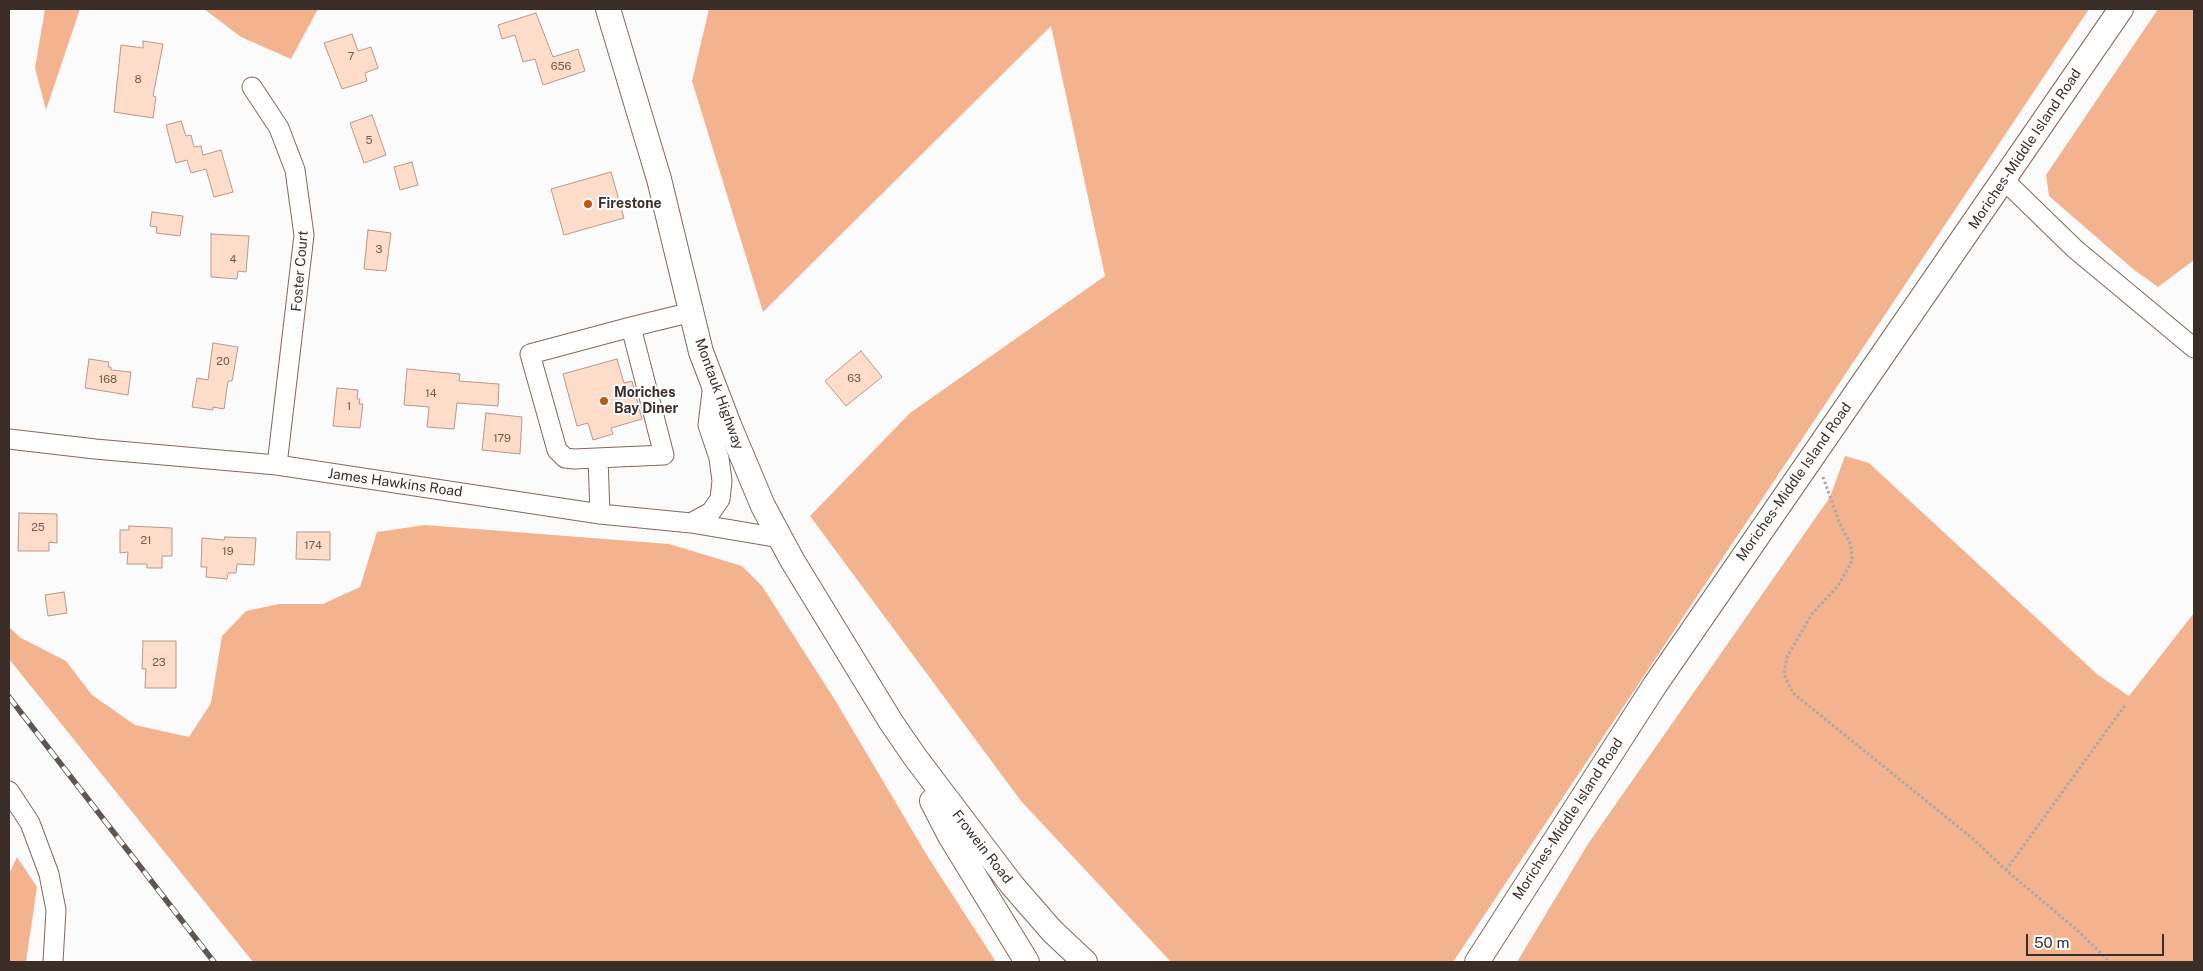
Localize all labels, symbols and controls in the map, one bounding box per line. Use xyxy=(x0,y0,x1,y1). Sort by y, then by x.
house number: 7 xyxy=(348,50,354,64)
house number: 656 xyxy=(551,60,571,74)
street label: Moriches-Middle Island Road xyxy=(1965,66,2085,232)
house number: 8 xyxy=(134,73,142,87)
house number: 5 xyxy=(365,134,373,148)
place label: Firestone xyxy=(598,196,662,212)
marker: Firestone xyxy=(582,198,594,210)
street label: Foster Court xyxy=(288,230,312,312)
house number: 3 xyxy=(376,243,382,257)
house number: 4 xyxy=(230,253,236,267)
street label: Montauk Highway xyxy=(691,336,747,452)
house number: 20 xyxy=(216,355,230,369)
house number: 63 xyxy=(847,372,861,386)
house number: 168 xyxy=(99,373,117,387)
place label: Moriches Bay Diner xyxy=(614,385,678,418)
house number: 14 xyxy=(425,387,437,401)
marker: Moriches Bay Diner xyxy=(598,395,610,407)
house number: 1 xyxy=(347,400,351,414)
street label: Moriches-Middle Island Road xyxy=(1733,400,1855,564)
house number: 179 xyxy=(493,432,511,446)
street label: James Hawkins Road xyxy=(327,465,463,501)
house number: 25 xyxy=(31,521,45,535)
house number: 21 xyxy=(140,534,152,548)
house number: 174 xyxy=(304,539,322,553)
house number: 19 xyxy=(222,545,234,559)
house number: 23 xyxy=(152,656,166,670)
street label: Moriches-Middle Island Road xyxy=(1509,735,1627,903)
street label: Frowein Road xyxy=(948,807,1016,887)
scale bar xyxy=(2028,924,2166,956)
text: 50 m xyxy=(2034,934,2069,951)

